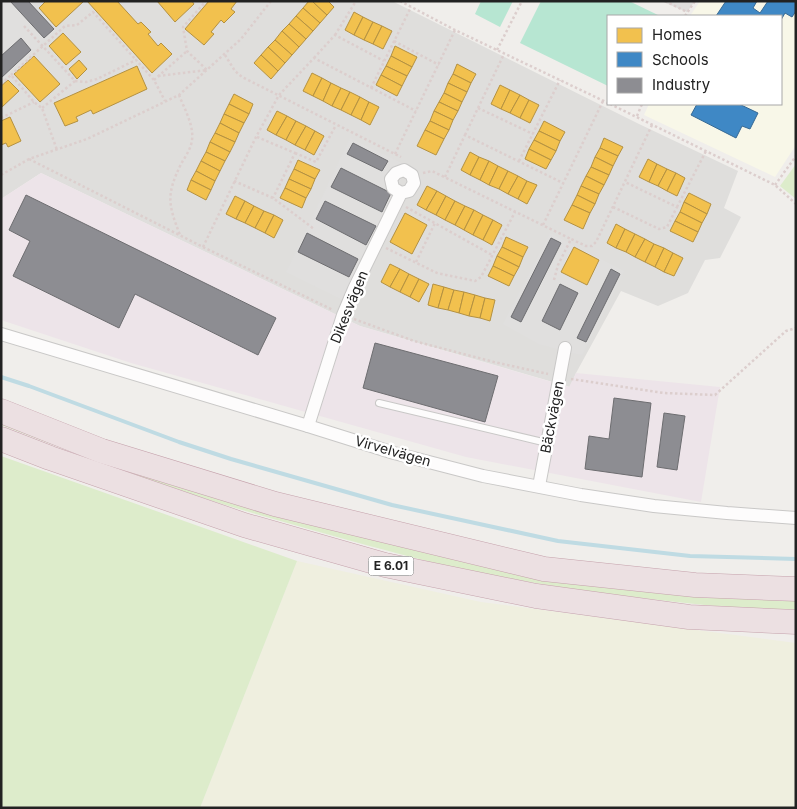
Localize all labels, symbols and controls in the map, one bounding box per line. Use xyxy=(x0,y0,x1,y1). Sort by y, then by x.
legend xyxy=(607,15,782,105)
text: Homes xyxy=(652,25,702,44)
text: Schools xyxy=(652,50,709,69)
text: Industry xyxy=(652,75,711,94)
street label: Dikesvägen xyxy=(326,268,371,346)
street label: Bäckvägen xyxy=(536,379,567,455)
street label: Virvelvägen xyxy=(353,432,433,470)
road number: E 6.01 xyxy=(368,556,414,576)

